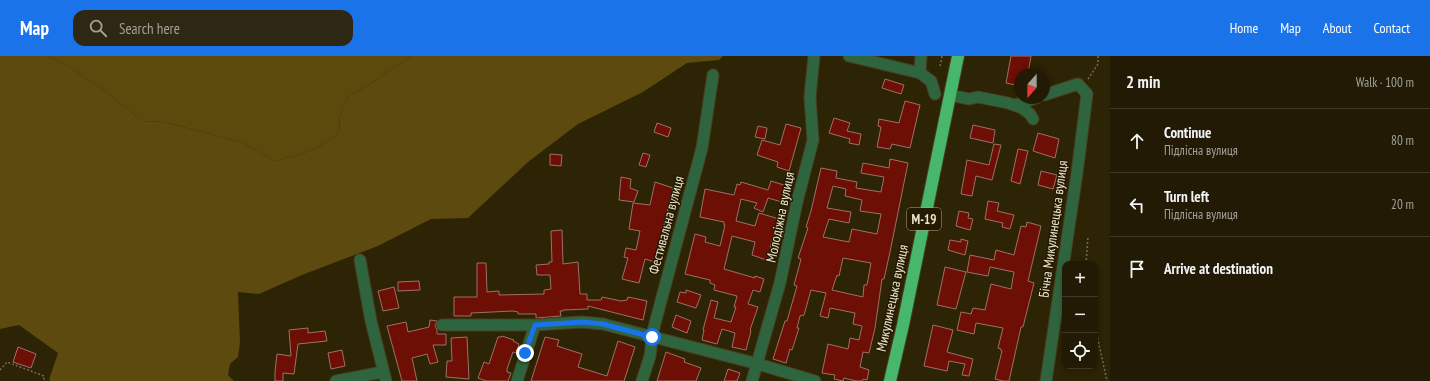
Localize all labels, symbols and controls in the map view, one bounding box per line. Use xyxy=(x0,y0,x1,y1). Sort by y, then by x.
search box xyxy=(73,10,353,46)
text: Map xyxy=(20,16,49,40)
icon: search xyxy=(87,17,109,39)
text: Search here xyxy=(119,19,180,38)
text: Home xyxy=(1230,19,1258,37)
text: Map xyxy=(1280,19,1301,37)
text: About xyxy=(1323,19,1352,37)
text: Contact xyxy=(1374,19,1410,37)
north arrow xyxy=(1014,68,1050,104)
text: 2 min xyxy=(1126,71,1160,93)
text: Walk · 100 m xyxy=(1356,74,1414,91)
text: Continue xyxy=(1164,123,1211,142)
icon: ahead xyxy=(1126,130,1148,152)
text: 80 m xyxy=(1391,132,1414,149)
text: Підлісна вулиця xyxy=(1164,142,1238,159)
street label: Бічна Микулинецька вулиця xyxy=(1034,159,1072,299)
street label: Молодіжна вулиця xyxy=(762,170,798,264)
street label: Фестивальна вулиця xyxy=(644,174,688,276)
text: Turn left xyxy=(1164,187,1209,206)
icon: left xyxy=(1126,194,1148,216)
text: 20 m xyxy=(1391,196,1414,213)
text: Підлісна вулиця xyxy=(1164,206,1238,223)
road number: М-19 xyxy=(907,208,941,230)
street label: Микулинецька вулиця xyxy=(872,243,912,353)
icon: arrive xyxy=(1126,258,1148,280)
text: Arrive at destination xyxy=(1164,259,1273,278)
map controls xyxy=(1062,261,1098,369)
button: + xyxy=(1062,261,1098,297)
button: − xyxy=(1062,297,1098,333)
route start xyxy=(643,328,661,346)
button: locate xyxy=(1062,333,1098,369)
route end xyxy=(516,344,534,362)

